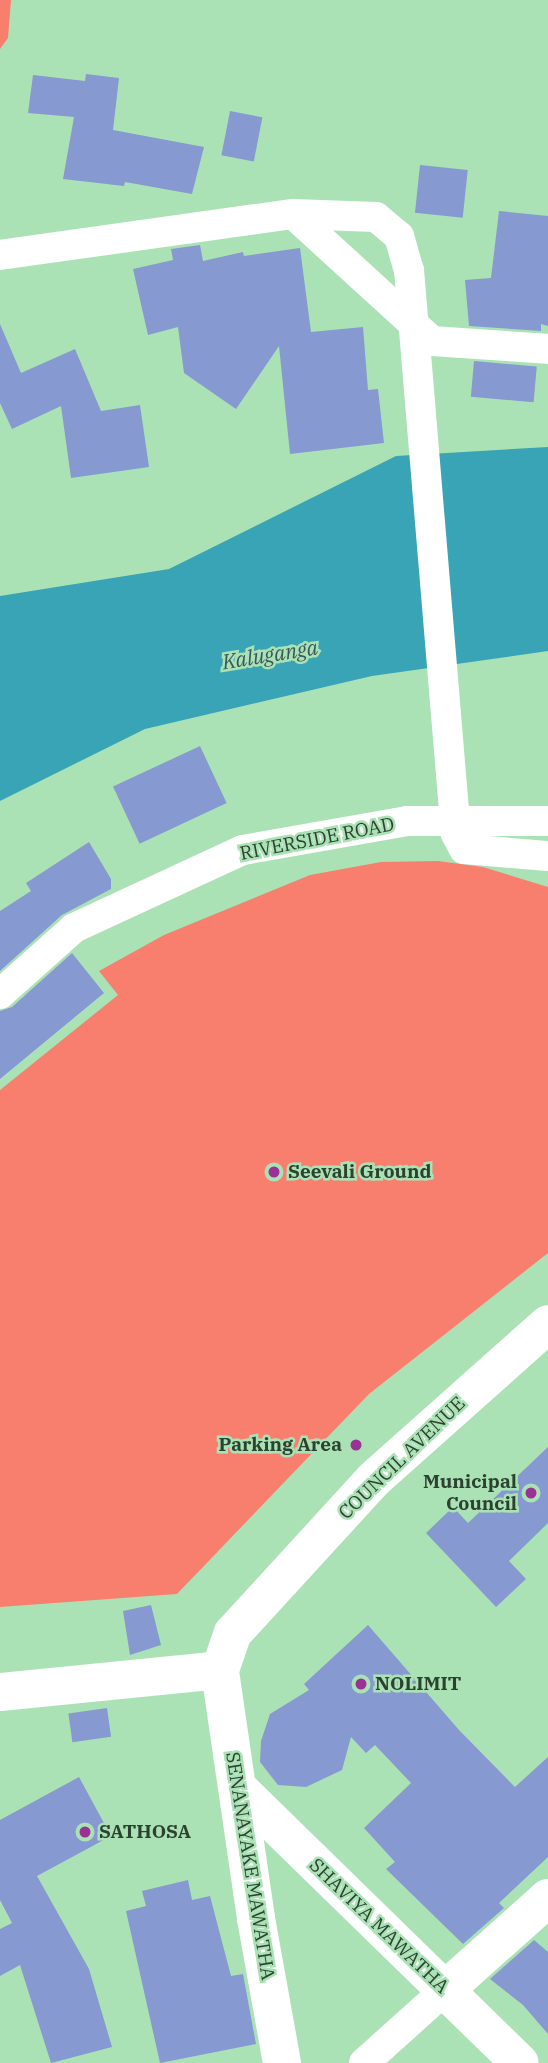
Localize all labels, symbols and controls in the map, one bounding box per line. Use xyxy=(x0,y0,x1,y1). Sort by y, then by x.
water label: Kaluganga xyxy=(220,634,320,674)
street label: RIVERSIDE ROAD xyxy=(238,813,396,865)
place label: Seevali Ground xyxy=(288,1161,431,1183)
marker: Seevali Ground xyxy=(266,1164,282,1180)
street label: COUNCIL AVENUE xyxy=(334,1392,470,1524)
place label: Parking Area xyxy=(219,1434,342,1456)
marker: Parking Area xyxy=(348,1437,364,1453)
place label: Municipal Council xyxy=(423,1471,517,1515)
marker: Municipal Council xyxy=(523,1485,539,1501)
place label: NOLIMIT xyxy=(375,1673,461,1695)
marker: NOLIMIT xyxy=(353,1676,369,1692)
street label: SENANAYAKE MAWATHA xyxy=(221,1750,279,1982)
place label: SATHOSA xyxy=(99,1821,191,1843)
marker: SATHOSA xyxy=(77,1824,93,1840)
street label: SHAVIYA MAWATHA xyxy=(305,1854,453,1998)

